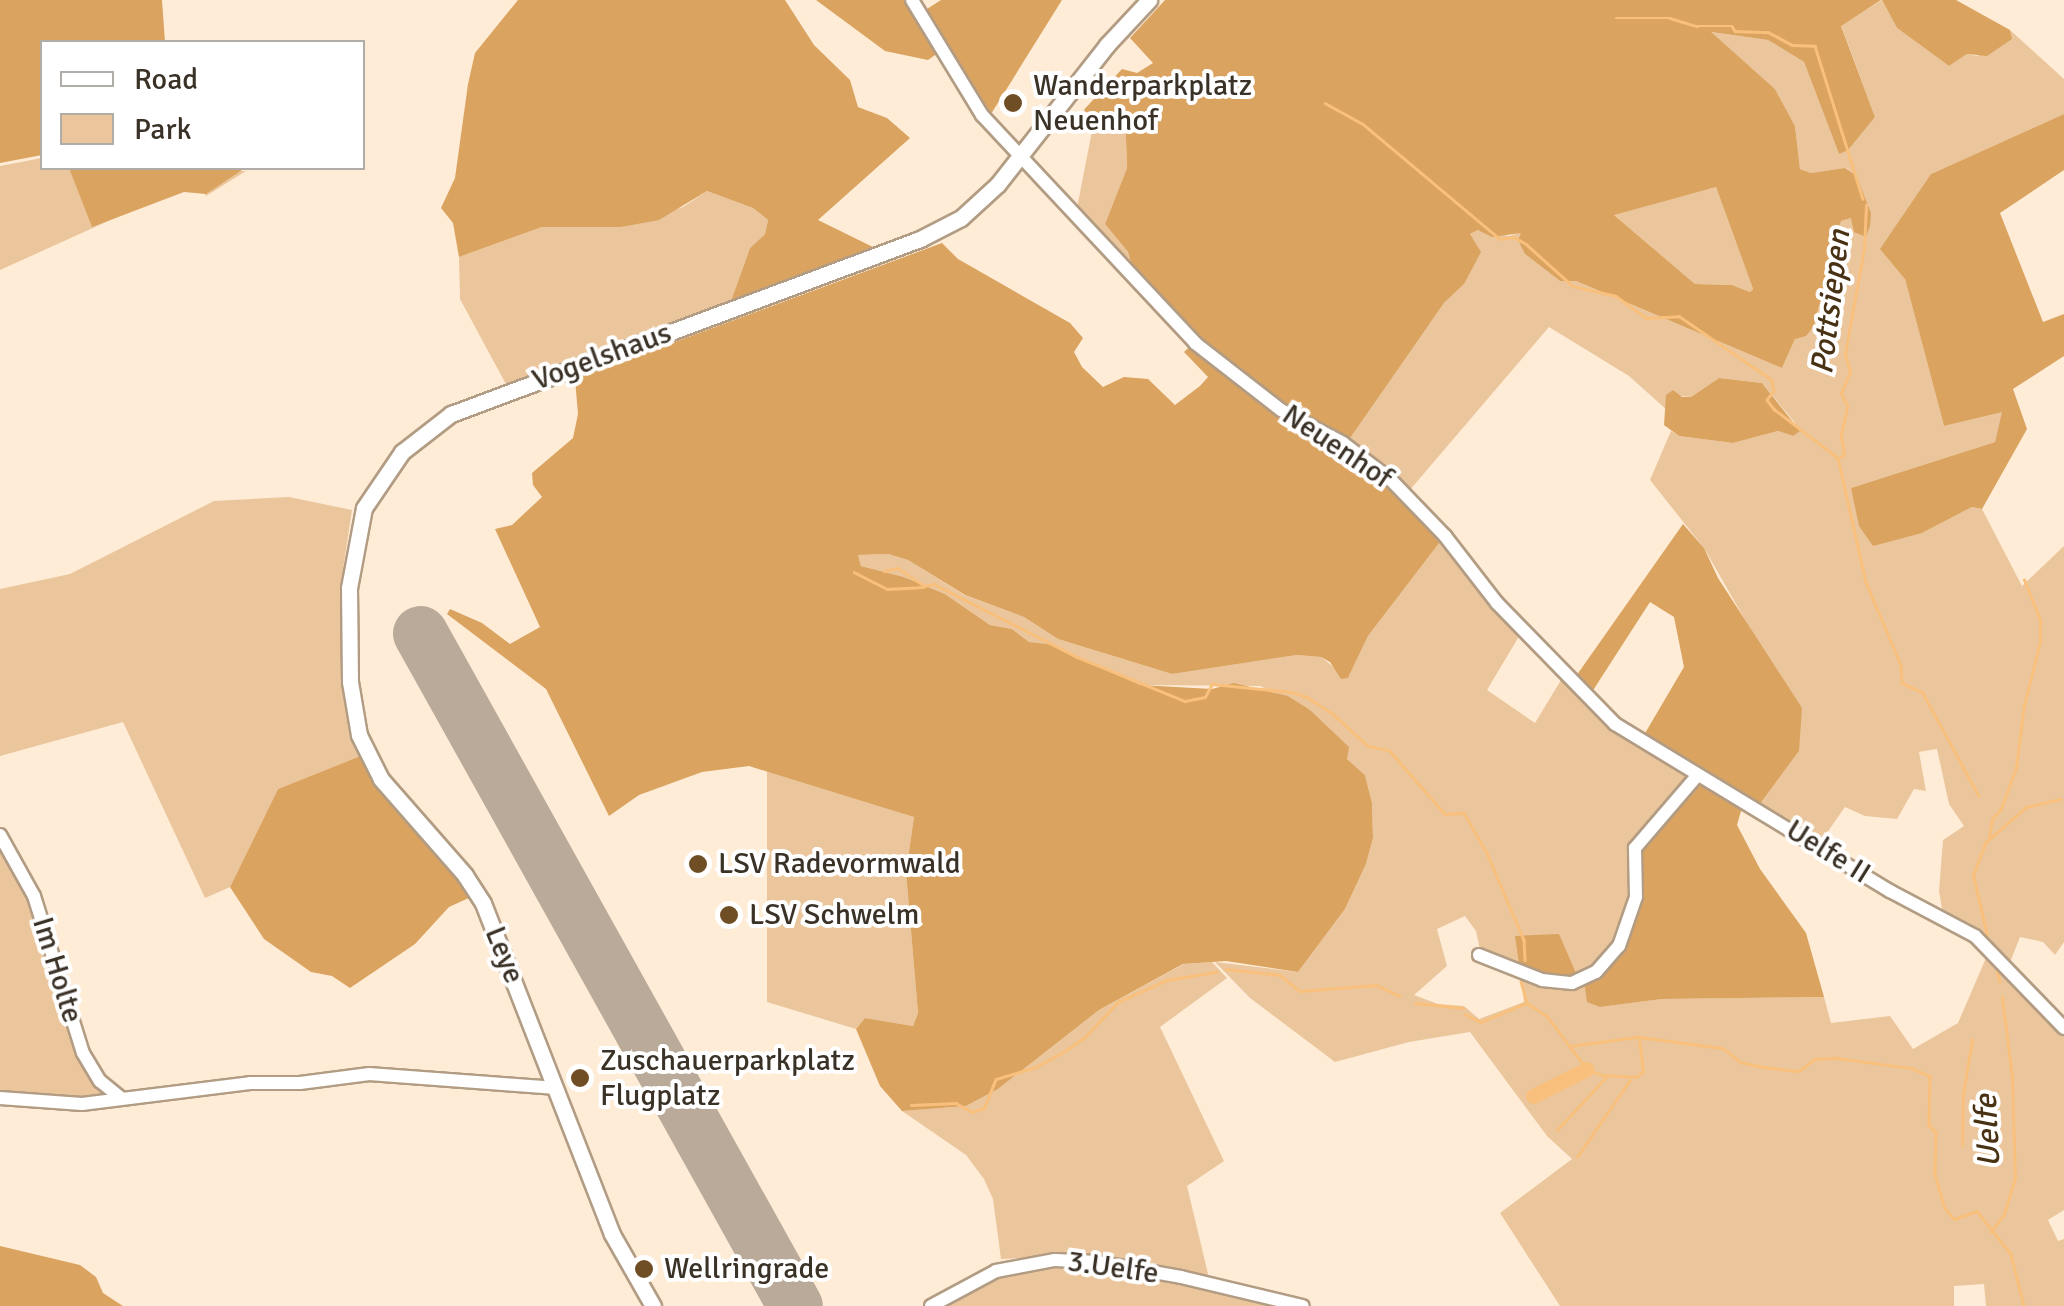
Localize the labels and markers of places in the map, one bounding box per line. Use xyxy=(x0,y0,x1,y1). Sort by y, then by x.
place label: Wanderparkplatz Neuenhof xyxy=(1033,68,1252,138)
marker: Wanderparkplatz Neuenhof xyxy=(1002,92,1024,114)
place label: LSV Radevormwald xyxy=(718,846,961,882)
marker: LSV Radevormwald xyxy=(687,853,709,875)
place label: LSV Schwelm xyxy=(749,897,920,933)
marker: LSV Schwelm xyxy=(718,904,740,926)
place label: Zuschauerparkplatz Flugplatz xyxy=(600,1043,855,1114)
marker: Zuschauerparkplatz Flugplatz xyxy=(569,1067,591,1089)
place label: Wellringrade xyxy=(664,1251,829,1287)
marker: Wellringrade xyxy=(633,1258,655,1280)

